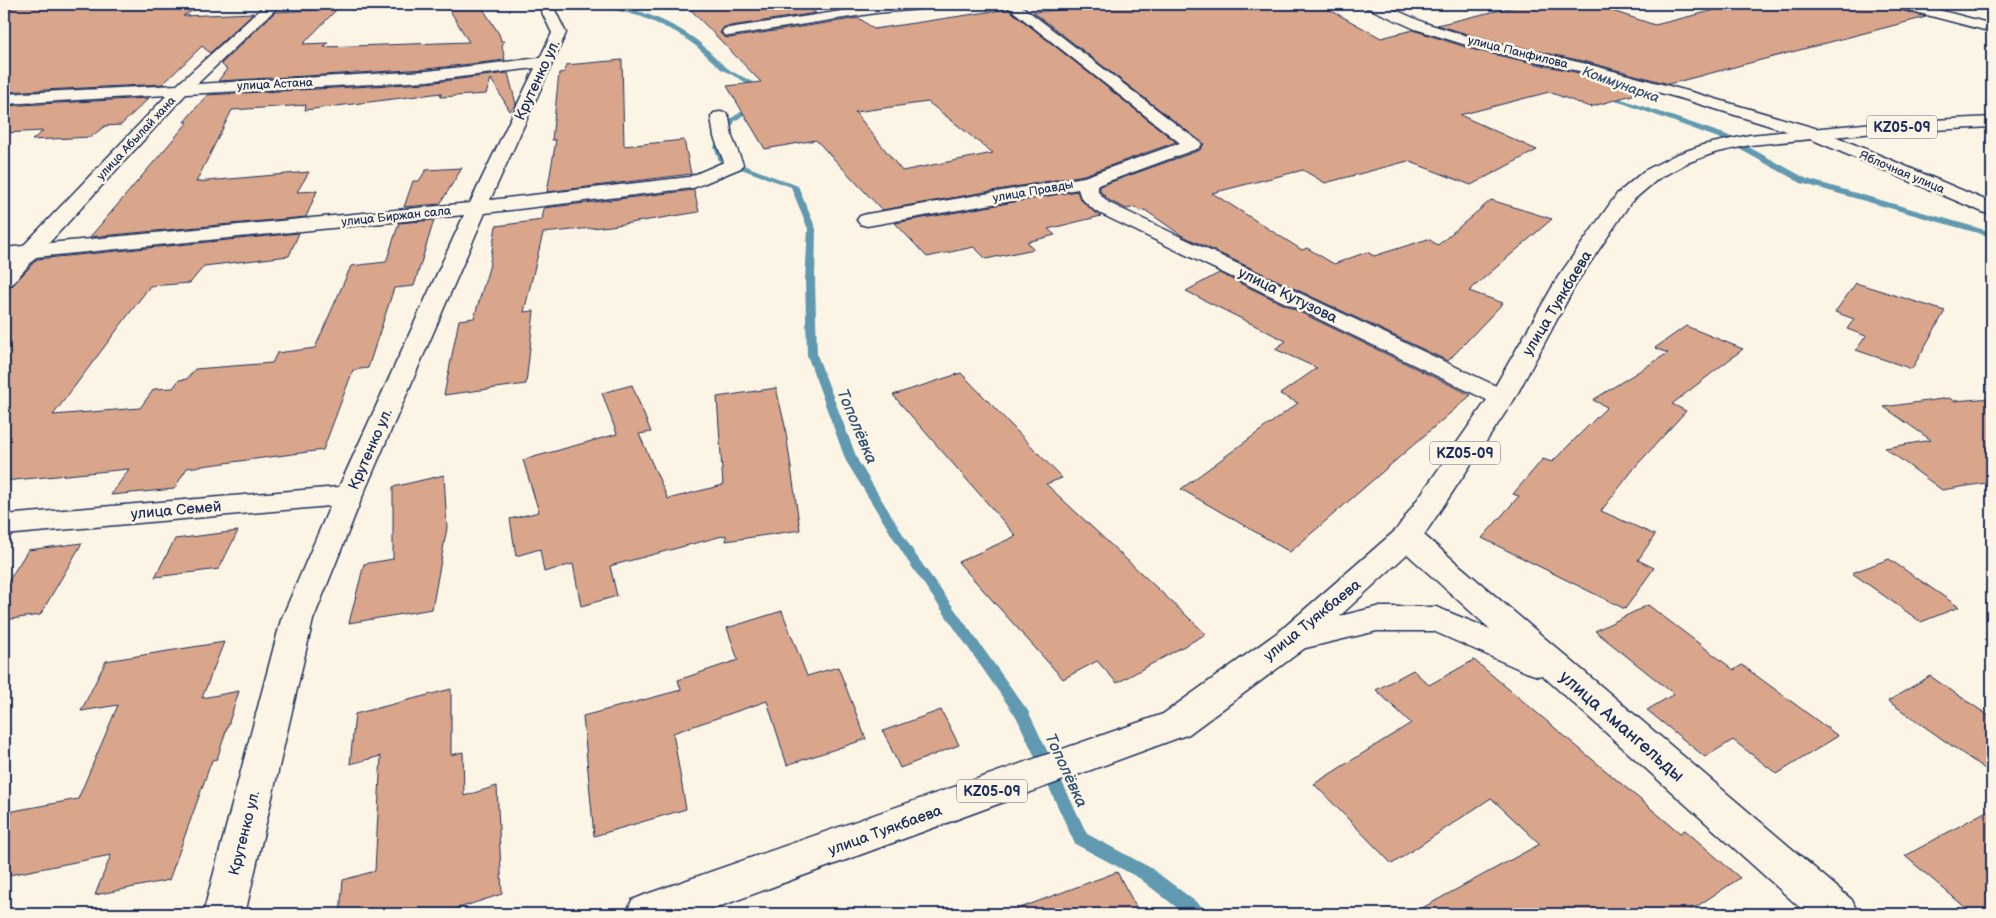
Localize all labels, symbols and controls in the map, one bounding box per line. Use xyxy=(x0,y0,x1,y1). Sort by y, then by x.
street label: улица Панфилова xyxy=(1466,33,1569,72)
street label: Крутенко ул. xyxy=(510,37,564,124)
water label: Коммунарка xyxy=(1580,63,1662,106)
street label: улица Астана xyxy=(237,75,313,94)
street label: улица Абылай хана xyxy=(94,93,179,183)
road number: KZ05-09 xyxy=(1867,115,1937,138)
street label: Яблочная улица xyxy=(1857,148,1947,197)
street label: улица Правды xyxy=(992,177,1075,206)
street label: улица Биржан сала xyxy=(340,203,452,230)
street label: улица Туякбаева xyxy=(1518,247,1596,359)
street label: улица Кутузова xyxy=(1235,263,1341,328)
water label: Тополёвка xyxy=(832,386,881,467)
street label: Крутенко ул. xyxy=(344,406,397,493)
road number: KZ05-09 xyxy=(1430,442,1500,464)
street label: улица Семей xyxy=(130,497,222,524)
street label: улица Туякбаева xyxy=(1260,575,1365,665)
street label: улица Амангельды xyxy=(1555,667,1688,786)
water label: Тополёвка xyxy=(1040,731,1091,811)
road number: KZ05-09 xyxy=(957,779,1027,802)
street label: Крутенко ул. xyxy=(225,789,264,878)
street label: улица Туякбаева xyxy=(826,801,945,860)

